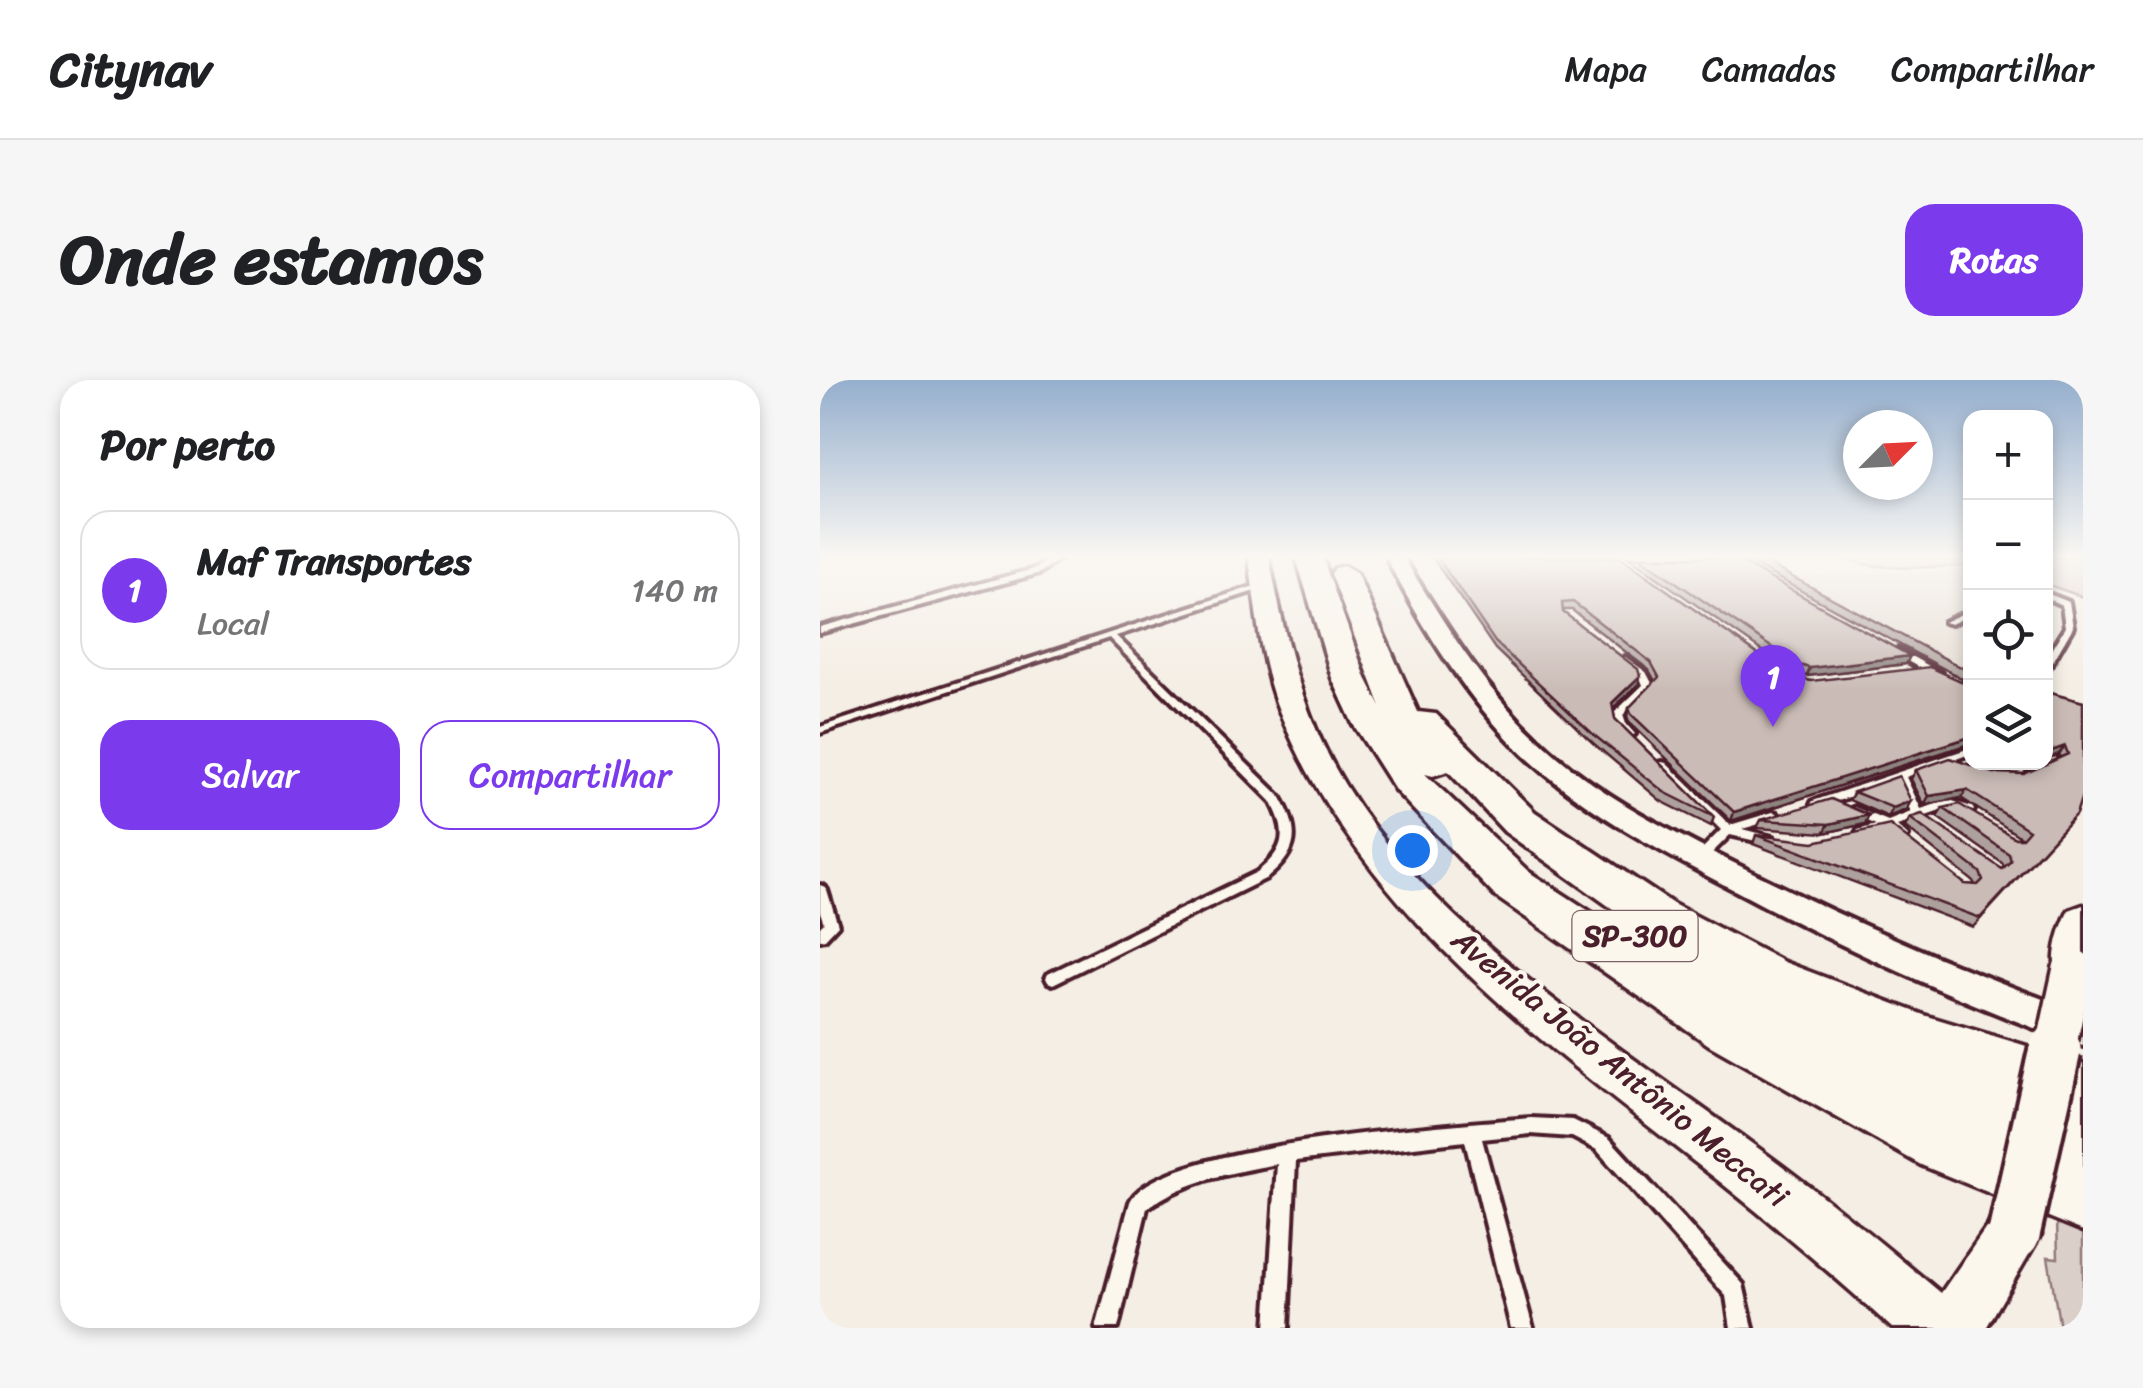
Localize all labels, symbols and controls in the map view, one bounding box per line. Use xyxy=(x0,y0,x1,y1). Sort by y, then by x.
text: Citynav xyxy=(50,27,212,112)
text: Mapa xyxy=(1564,38,1647,100)
text: Camadas xyxy=(1702,38,1836,100)
text: Compartilhar xyxy=(1891,38,2093,100)
text: Onde estamos xyxy=(60,198,483,322)
button: Rotas xyxy=(1905,204,2083,316)
text: Por perto xyxy=(100,408,275,482)
north arrow xyxy=(1843,410,1933,500)
map controls xyxy=(1963,410,2053,770)
button: + xyxy=(1963,410,2053,500)
button: − xyxy=(1963,500,2053,590)
text: Maf Transportes xyxy=(197,528,471,595)
text: 1 xyxy=(128,562,141,619)
text: 140 m xyxy=(631,562,718,619)
button: locate xyxy=(1963,590,2053,680)
text: Local xyxy=(197,595,269,652)
pin: 1 xyxy=(1740,644,1806,727)
button: layers xyxy=(1963,680,2053,770)
button: Salvar xyxy=(100,720,400,830)
button: Compartilhar xyxy=(420,720,720,830)
your location xyxy=(1387,825,1438,876)
road number: SP-300 xyxy=(1572,911,1698,961)
street label: Avenida João Antônio Meccati xyxy=(1437,912,1803,1224)

